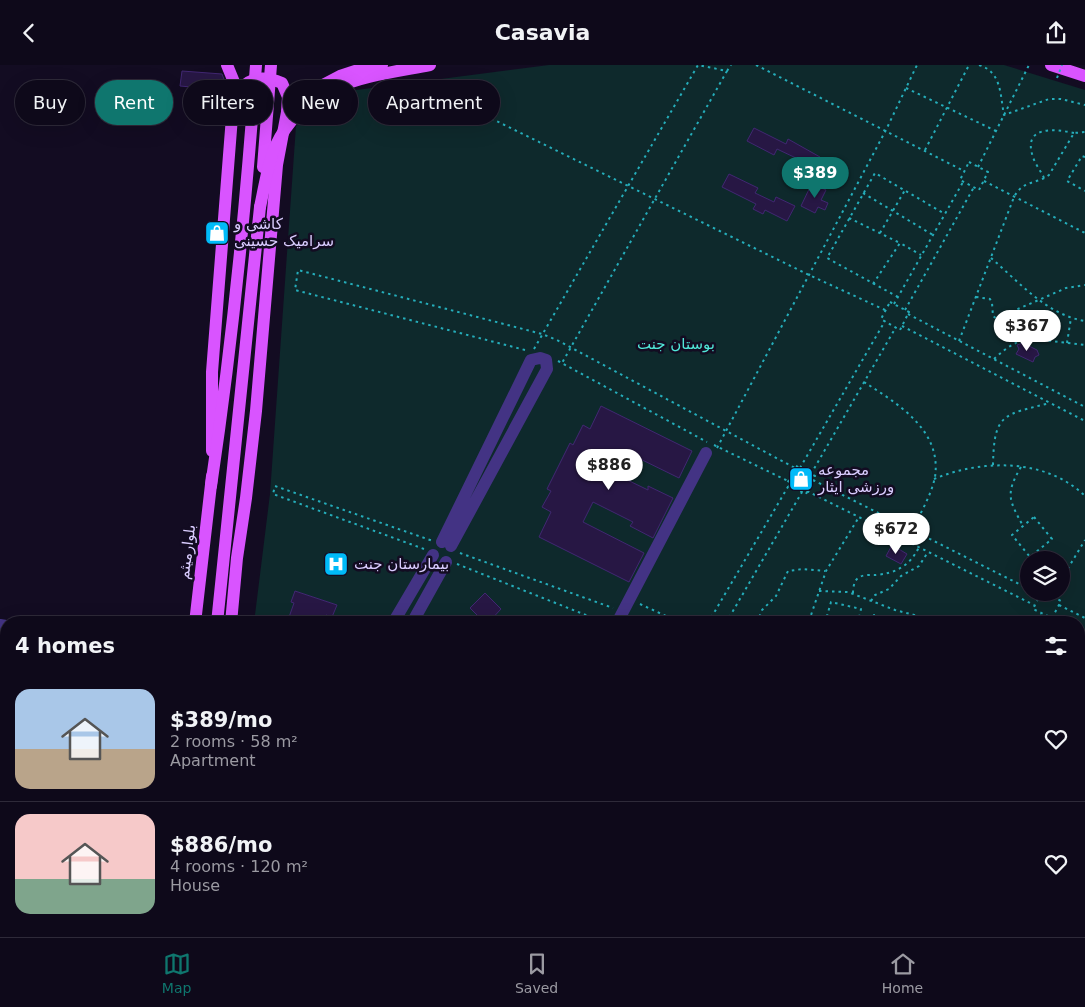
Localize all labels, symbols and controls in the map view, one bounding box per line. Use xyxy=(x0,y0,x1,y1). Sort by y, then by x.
icon: back xyxy=(15,19,43,47)
icon: share xyxy=(1042,19,1070,47)
text: Casavia xyxy=(495,20,590,45)
chip: Buy xyxy=(15,80,85,125)
chip: Rent xyxy=(95,80,173,125)
chip: Filters xyxy=(183,80,273,125)
chip: New xyxy=(283,80,358,125)
chip: Apartment xyxy=(368,80,500,125)
pin: $389 xyxy=(785,157,845,199)
text: $389 xyxy=(793,163,837,182)
place label: کاشی و سرامیک حسینی xyxy=(233,215,334,250)
shop icon: کاشی و سرامیک حسینی xyxy=(204,220,230,246)
pin: $367 xyxy=(997,309,1057,352)
text: $367 xyxy=(1005,316,1049,335)
park label: بوستان جنت xyxy=(637,335,715,353)
pin: $886 xyxy=(579,449,639,491)
text: $886 xyxy=(587,455,631,474)
place label: مجموعه ورزشی ایثار xyxy=(817,461,894,496)
shop icon: مجموعه ورزشی ایثار xyxy=(788,466,814,492)
pin: $672 xyxy=(866,513,926,555)
text: $672 xyxy=(874,519,918,538)
street label: بلوارمیثم xyxy=(175,523,199,581)
hospital icon: بیمارستان جنت xyxy=(323,551,349,577)
map controls xyxy=(1020,551,1070,601)
button: layers xyxy=(1020,551,1070,601)
place label: بیمارستان جنت xyxy=(354,555,449,573)
icon: filters xyxy=(1042,632,1070,660)
text: 4 homes xyxy=(15,634,115,658)
text: $389/mo xyxy=(170,708,272,732)
icon: home xyxy=(55,709,115,769)
icon: heart xyxy=(1042,725,1070,753)
text: 2 rooms · 58 m² xyxy=(170,732,298,751)
text: Apartment xyxy=(170,751,256,770)
text: $886/mo xyxy=(170,833,272,857)
icon: home xyxy=(55,834,115,894)
icon: heart xyxy=(1042,850,1070,878)
text: 4 rooms · 120 m² xyxy=(170,857,308,876)
text: House xyxy=(170,876,220,895)
tab: Map xyxy=(162,950,191,996)
tab: Saved xyxy=(515,950,558,996)
tab: Home xyxy=(882,950,923,996)

